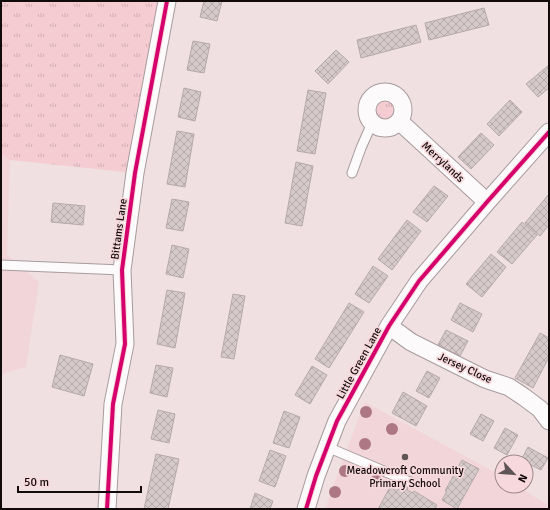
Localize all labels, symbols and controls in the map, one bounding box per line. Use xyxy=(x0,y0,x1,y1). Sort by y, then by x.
street label: Merrylands xyxy=(419,139,467,185)
street label: Bittams Lane xyxy=(108,198,130,260)
street label: Little Green Lane xyxy=(334,325,384,401)
street label: Jersey Close xyxy=(436,350,494,386)
marker: Meadowcroft Community Primary School xyxy=(400,452,410,462)
north arrow xyxy=(494,454,534,494)
place label: Meadowcroft Community Primary School xyxy=(346,464,464,490)
scale bar xyxy=(18,468,141,494)
text: N xyxy=(515,472,530,484)
text: 50 m xyxy=(24,475,49,490)

